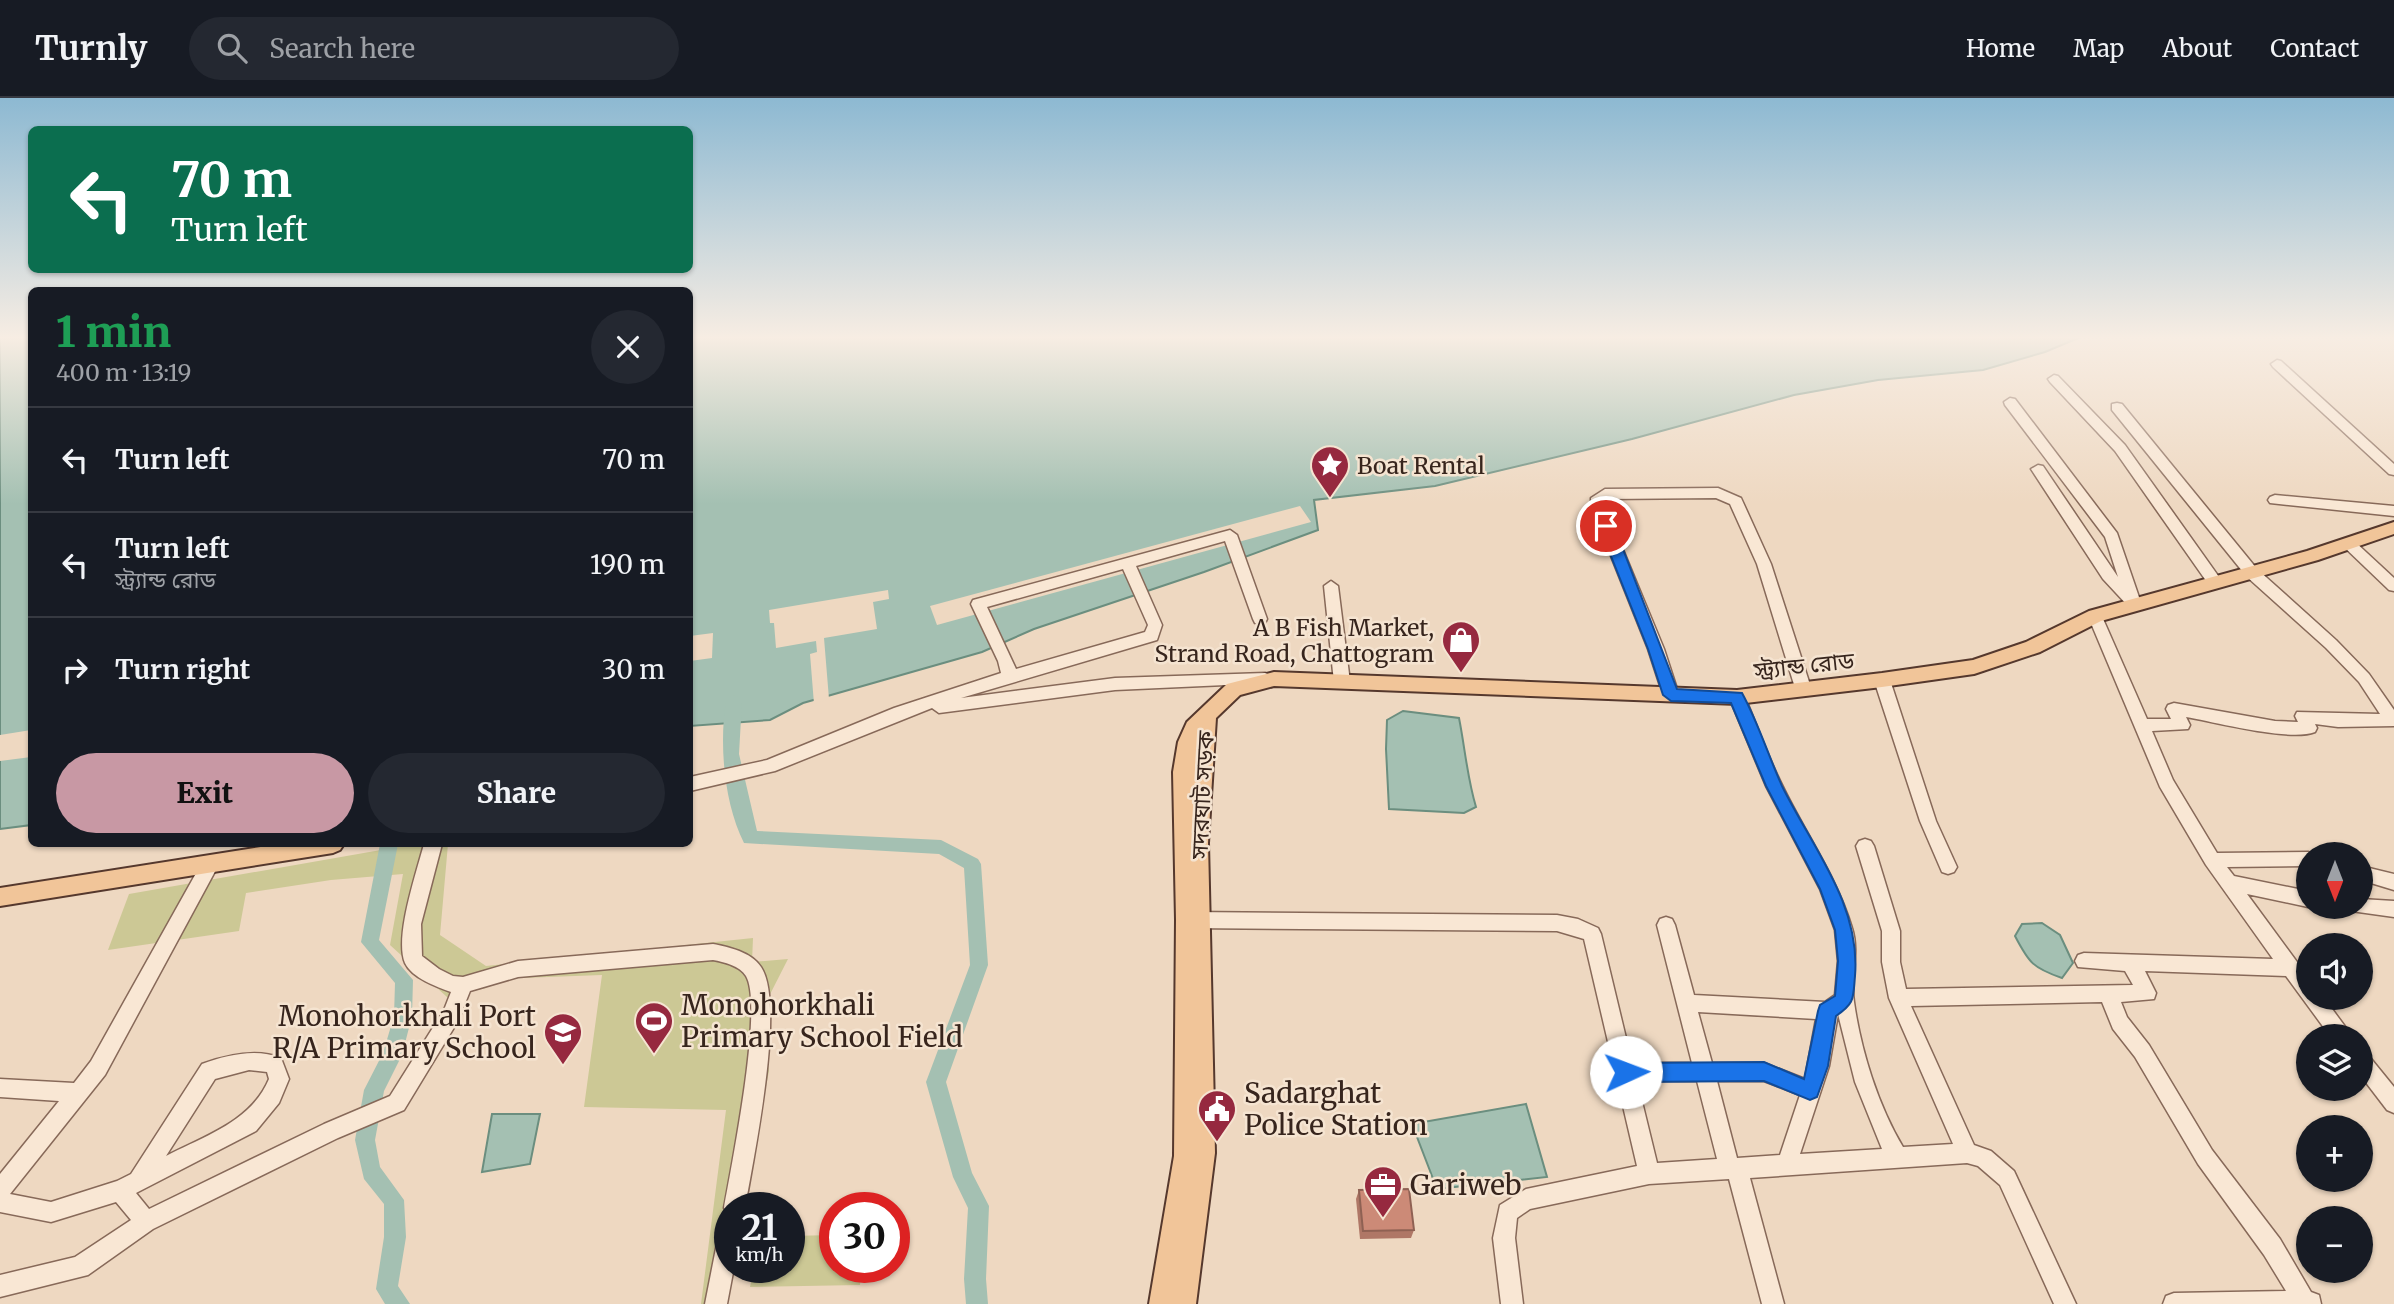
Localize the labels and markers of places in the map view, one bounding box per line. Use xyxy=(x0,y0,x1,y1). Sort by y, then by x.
place icon: Boat Rental xyxy=(1309,444,1351,499)
place label: Boat Rental xyxy=(1357,451,1485,480)
pin xyxy=(1576,496,1636,556)
place label: A B Fish Market, Strand Road, Chattogram xyxy=(1154,613,1434,668)
shop icon: A B Fish Market, Strand Road, Chattogram xyxy=(1440,619,1482,674)
place label: Monohorkhali Primary School Field xyxy=(681,987,963,1055)
place label: Monohorkhali Port R/A Primary School xyxy=(272,998,536,1066)
sports icon: Monohorkhali Primary School Field xyxy=(633,1000,675,1055)
school or university icon: Monohorkhali Port R/A Primary School xyxy=(542,1011,584,1066)
place label: Sadarghat Police Station xyxy=(1244,1075,1428,1143)
public building icon: Sadarghat Police Station xyxy=(1196,1088,1238,1143)
office icon: Gariweb xyxy=(1362,1164,1404,1219)
place label: Gariweb xyxy=(1410,1167,1522,1203)

